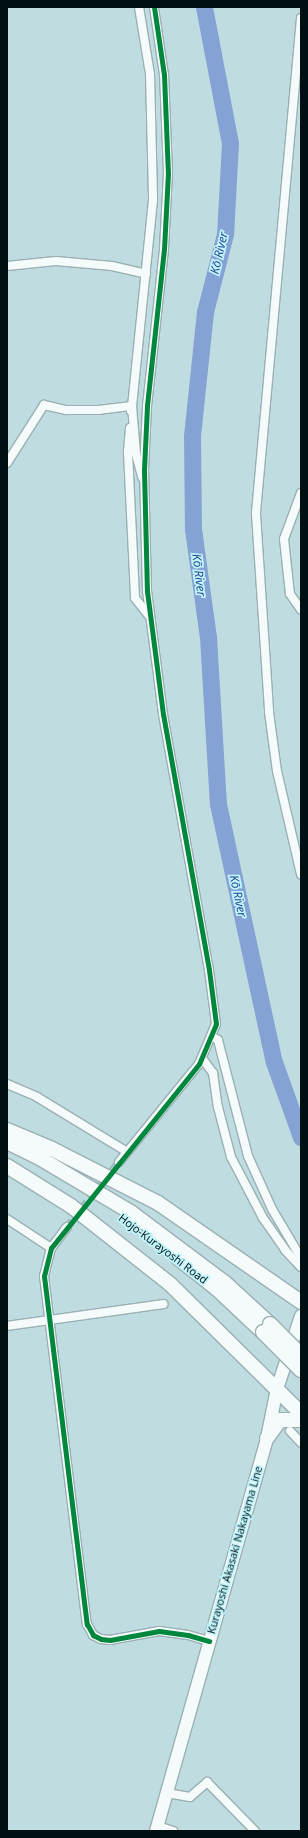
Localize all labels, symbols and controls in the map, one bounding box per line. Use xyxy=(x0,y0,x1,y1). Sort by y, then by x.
water label: Kō River xyxy=(207,231,231,275)
water label: Kō River xyxy=(189,553,209,597)
water label: Kō River xyxy=(227,874,249,918)
street label: Hojo-Kurayoshi Road xyxy=(116,1211,210,1287)
street label: Kurayoshi Akasaki Nakayama Line xyxy=(205,1465,265,1635)

